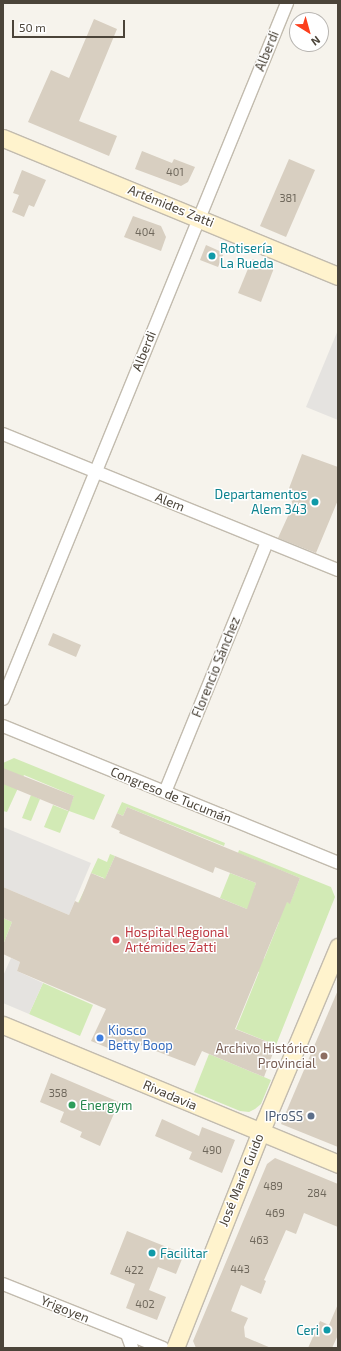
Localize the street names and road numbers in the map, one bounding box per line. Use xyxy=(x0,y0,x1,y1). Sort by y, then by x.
street label: Alberdi xyxy=(252,29,282,73)
street label: Artémides Zatti xyxy=(126,182,216,230)
street label: Alberdi xyxy=(129,329,159,373)
street label: Alem xyxy=(153,489,187,515)
street label: Florencio Sánchez xyxy=(189,614,243,720)
street label: Congreso de Tucumán xyxy=(108,764,234,826)
street label: Rivadavia xyxy=(141,1077,199,1113)
street label: José María Guido xyxy=(215,1131,267,1229)
street label: Yrigoyen xyxy=(38,1292,92,1326)

